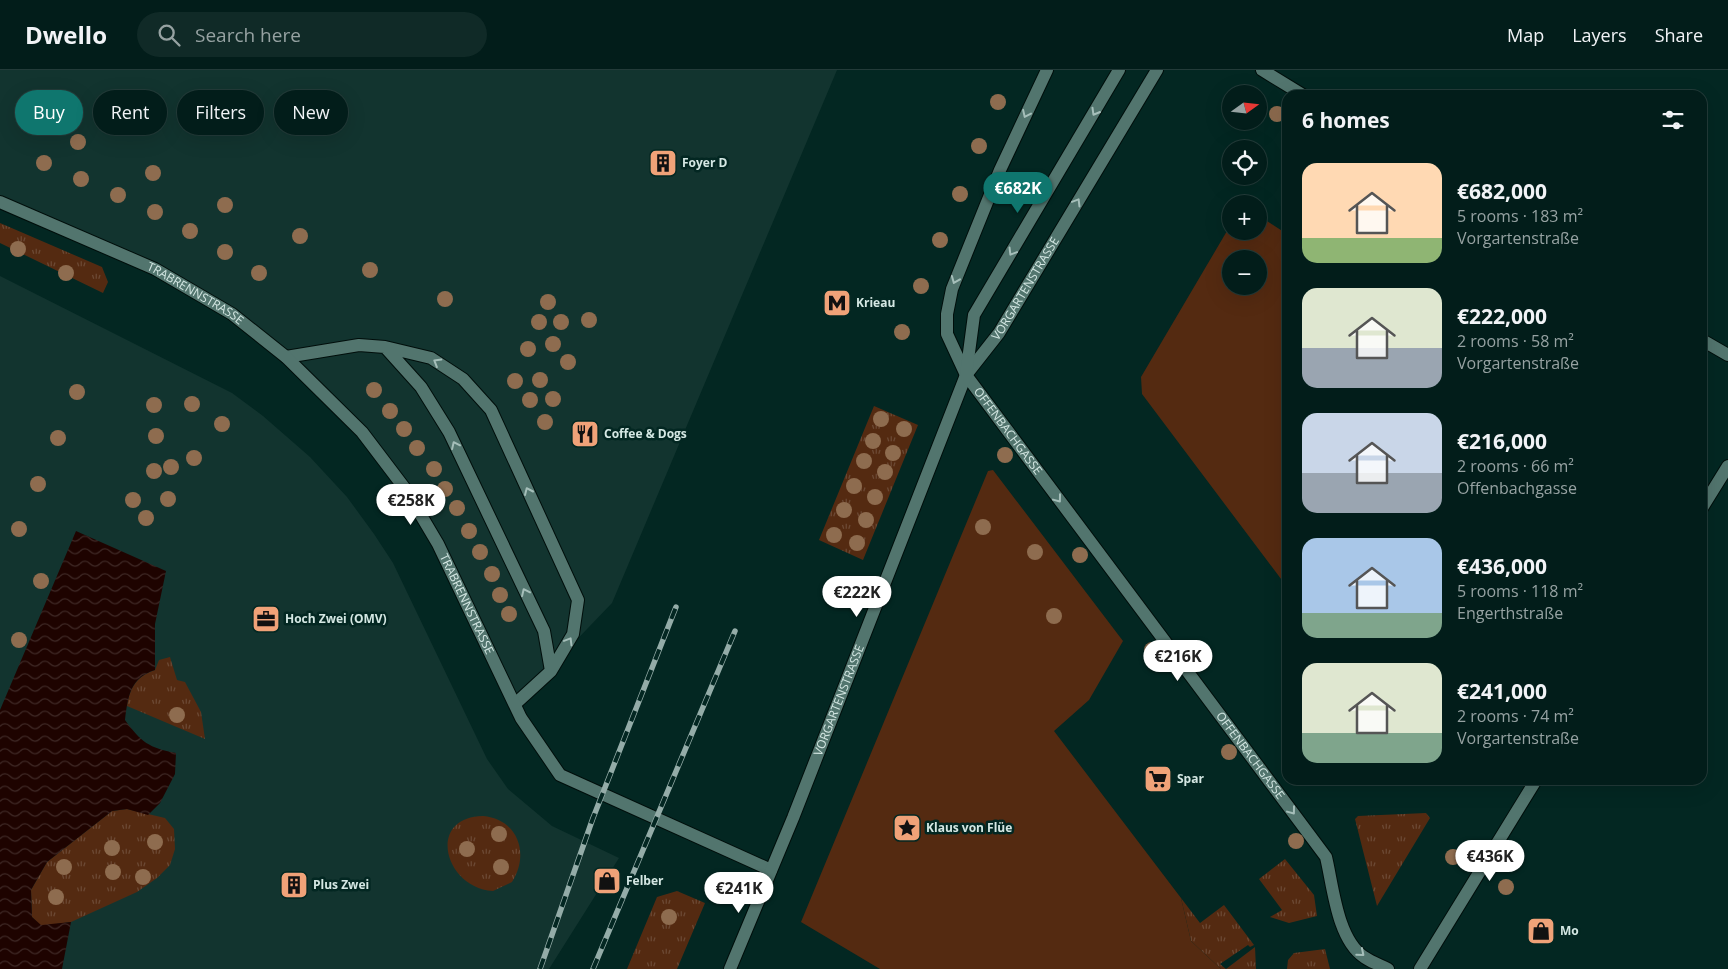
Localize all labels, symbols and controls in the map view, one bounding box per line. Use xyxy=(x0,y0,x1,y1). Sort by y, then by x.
search box xyxy=(137,12,487,57)
text: Dwello xyxy=(25,18,107,51)
icon: search xyxy=(155,21,183,49)
text: Search here xyxy=(195,22,301,48)
text: Map xyxy=(1507,23,1544,47)
text: Layers xyxy=(1572,23,1627,47)
text: Share xyxy=(1655,23,1703,47)
north arrow xyxy=(1222,85,1268,130)
map controls xyxy=(1222,85,1267,295)
chip: Buy xyxy=(15,90,83,135)
chip: Rent xyxy=(93,90,167,135)
chip: Filters xyxy=(177,90,264,135)
chip: New xyxy=(274,90,348,135)
text: 6 homes xyxy=(1302,106,1390,134)
icon: filters xyxy=(1659,106,1687,134)
one-way arrow xyxy=(1091,107,1101,116)
one-way arrow xyxy=(1022,109,1032,118)
button: locate xyxy=(1222,140,1267,185)
building icon: Foyer D xyxy=(648,148,678,178)
place label: Foyer D xyxy=(682,154,727,171)
pin: €682K xyxy=(983,172,1053,214)
text: €682K xyxy=(994,177,1042,199)
text: €682,000 xyxy=(1457,177,1547,205)
icon: home xyxy=(1342,183,1402,243)
button: + xyxy=(1222,195,1267,240)
one-way arrow xyxy=(1071,199,1081,208)
text: 5 rooms · 183 m² xyxy=(1457,205,1583,227)
text: Vorgartenstraße xyxy=(1457,227,1579,249)
street label: VORGARTENSTRASSE xyxy=(987,234,1063,344)
one-way arrow xyxy=(1008,246,1018,255)
button: − xyxy=(1222,250,1267,295)
street label: TRABRENNSTRASSE xyxy=(145,258,248,328)
one-way arrow xyxy=(951,275,962,284)
metro station icon: Krieau xyxy=(822,288,852,318)
place label: Krieau xyxy=(856,294,895,311)
text: €222,000 xyxy=(1457,302,1547,330)
icon: home xyxy=(1342,308,1402,368)
text: 2 rooms · 58 m² xyxy=(1457,330,1574,352)
text: Vorgartenstraße xyxy=(1457,352,1579,374)
one-way arrow xyxy=(433,359,442,368)
street label: OFFENBACHGASSE xyxy=(970,383,1047,478)
restaurant icon: Coffee & Dogs xyxy=(570,419,600,449)
place label: Coffee & Dogs xyxy=(604,425,687,442)
text: €216,000 xyxy=(1457,427,1547,455)
icon: home xyxy=(1342,433,1402,493)
one-way arrow xyxy=(451,441,461,450)
text: 2 rooms · 66 m² xyxy=(1457,455,1574,477)
text: Offenbachgasse xyxy=(1457,477,1577,499)
pin: €258K xyxy=(376,484,446,526)
one-way arrow xyxy=(524,487,535,496)
text: €258K xyxy=(387,489,435,511)
one-way arrow xyxy=(1052,493,1061,503)
street label: TRABRENNSTRASSE xyxy=(436,551,498,657)
text: €436,000 xyxy=(1457,552,1547,580)
icon: home xyxy=(1342,558,1402,618)
pin: €222K xyxy=(822,576,892,618)
text: 5 rooms · 118 m² xyxy=(1457,580,1583,602)
text: €222K xyxy=(833,581,881,603)
one-way arrow xyxy=(521,588,531,597)
text: Engerthstraße xyxy=(1457,602,1563,624)
office icon: Hoch Zwei (OMV) xyxy=(251,604,281,634)
place label: Hoch Zwei (OMV) xyxy=(285,610,387,627)
one-way arrow xyxy=(562,638,572,647)
pin: €216K xyxy=(1143,640,1213,682)
street label: VORGARTENSTRASSE xyxy=(809,642,868,758)
text: €216K xyxy=(1154,645,1202,667)
text: €241,000 xyxy=(1457,677,1547,705)
icon: home xyxy=(1342,683,1402,743)
text: 2 rooms · 74 m² xyxy=(1457,705,1574,727)
street label: OFFENBACHGASSE xyxy=(1212,708,1289,803)
text: Vorgartenstraße xyxy=(1457,727,1579,749)
supermarket icon: Spar xyxy=(1143,764,1173,794)
place label: Spar xyxy=(1177,770,1204,787)
one-way arrow xyxy=(1286,805,1295,815)
place icon: Klaus von Flüe xyxy=(892,813,922,843)
place label: Klaus von Flüe xyxy=(926,819,1012,836)
pin: €436K xyxy=(1455,840,1525,882)
text: €436K xyxy=(1466,845,1514,867)
shop icon: Felber xyxy=(592,866,622,896)
building icon: Plus Zwei xyxy=(279,870,309,900)
place label: Felber xyxy=(626,872,664,889)
pin: €241K xyxy=(704,872,774,914)
place label: Plus Zwei xyxy=(313,876,369,893)
text: €241K xyxy=(715,877,763,899)
shop icon: Mo xyxy=(1526,916,1556,946)
place label: Mo xyxy=(1560,922,1579,939)
one-way arrow xyxy=(1355,948,1364,956)

